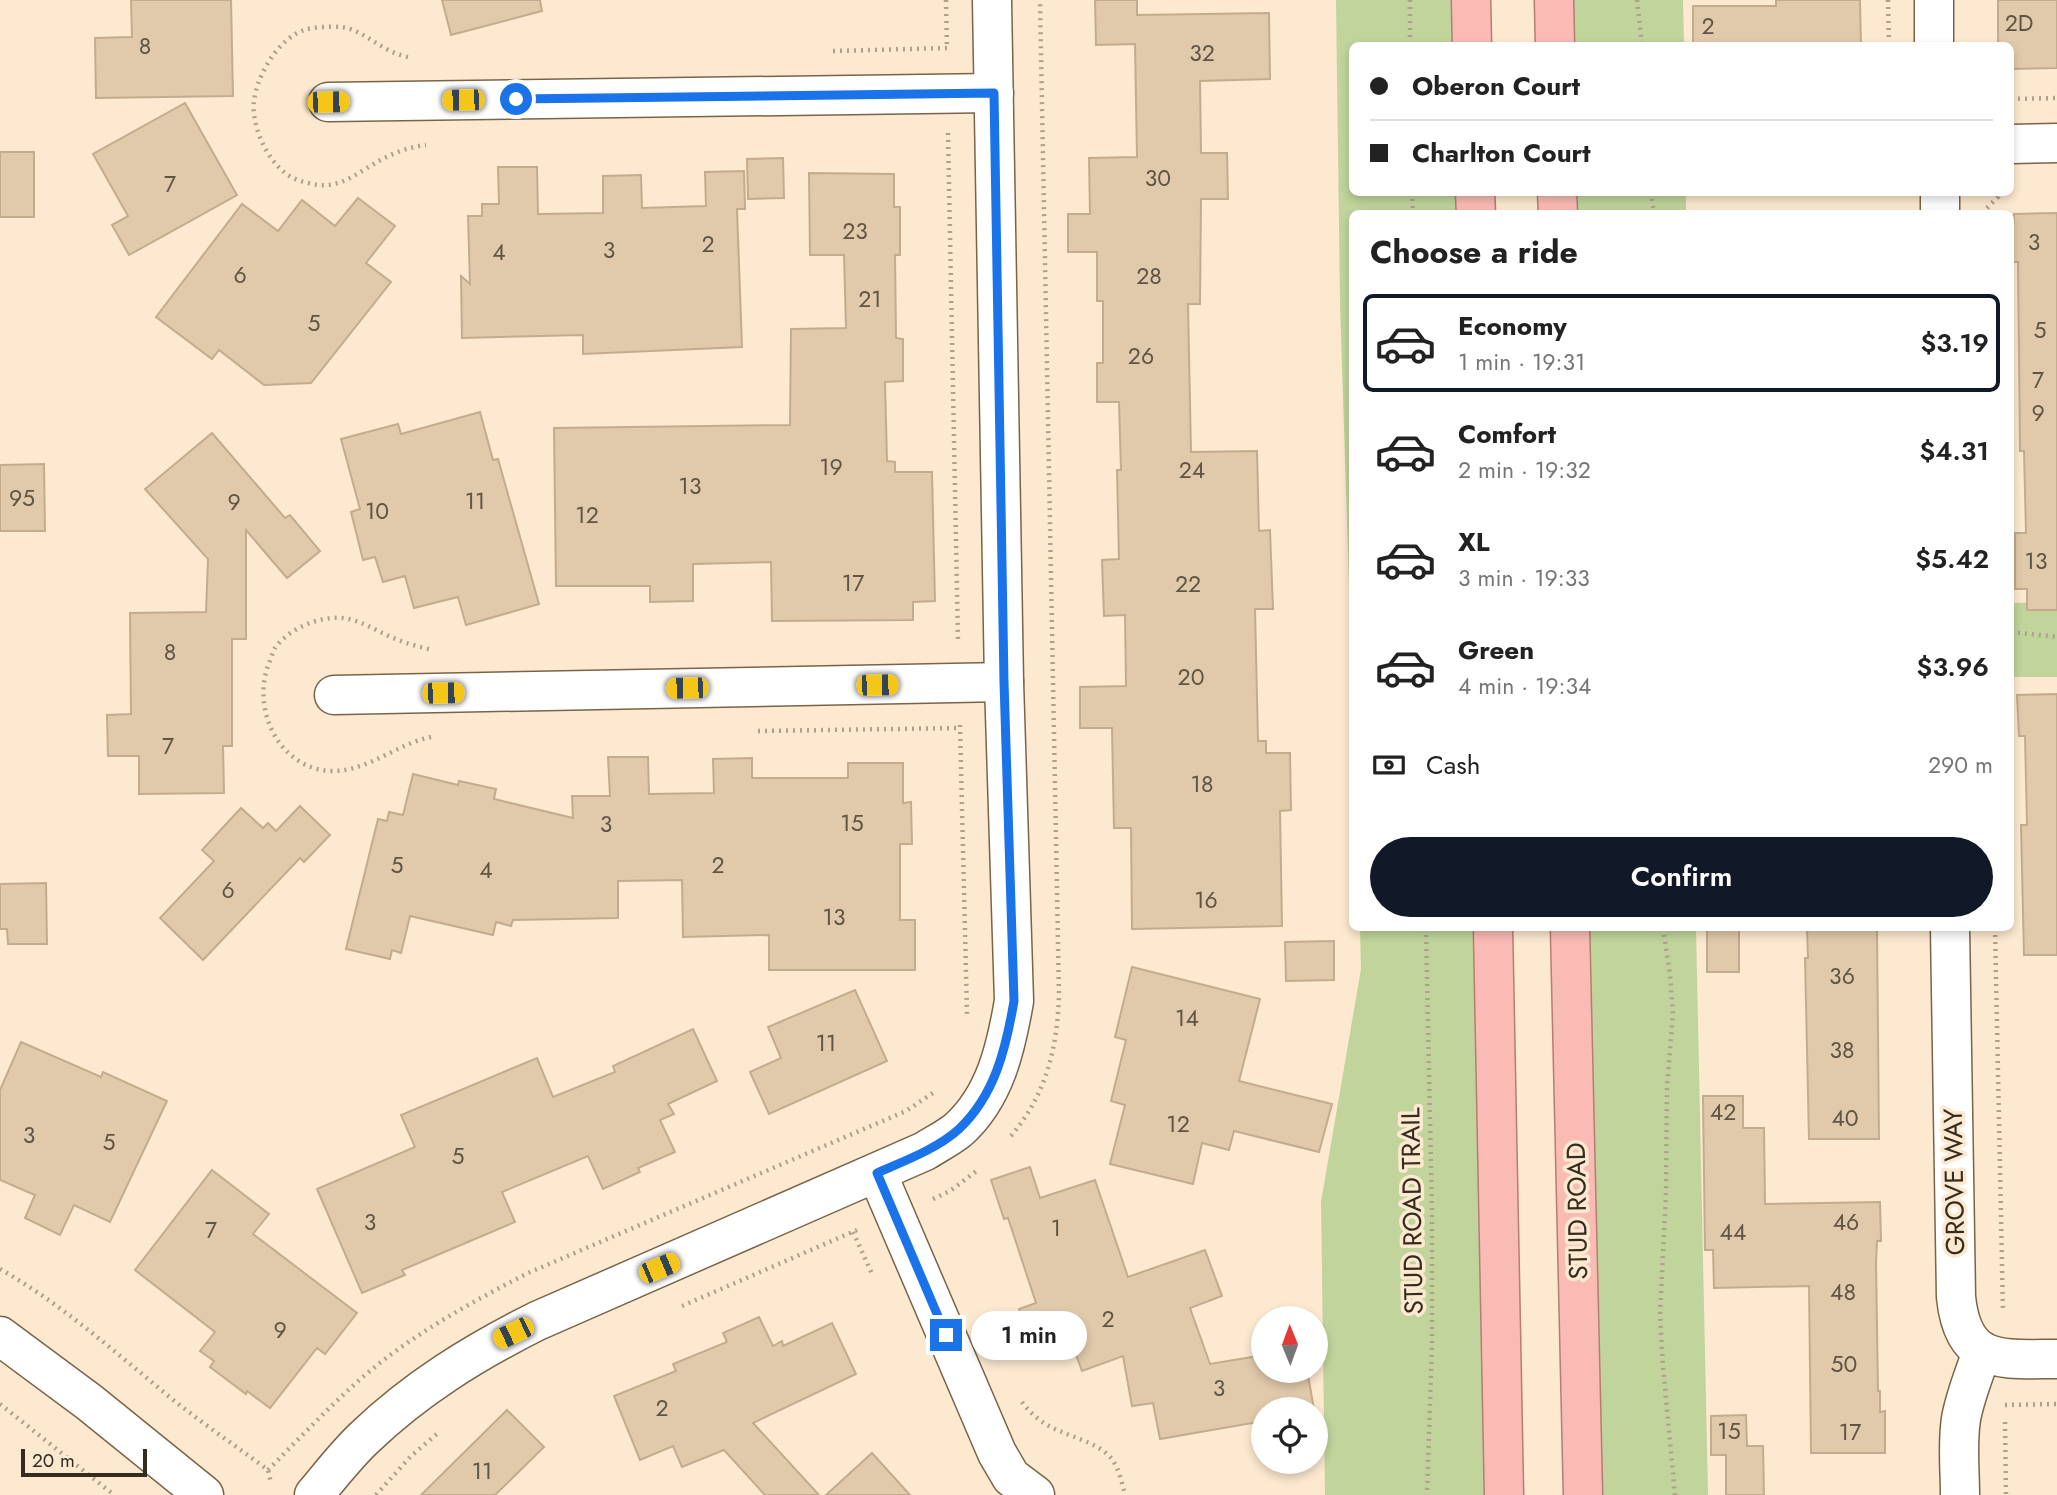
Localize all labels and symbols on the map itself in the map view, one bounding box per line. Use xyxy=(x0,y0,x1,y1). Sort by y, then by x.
house number: 2D xyxy=(2005,6,2033,40)
house number: 2 xyxy=(1701,9,1715,43)
house number: 8 xyxy=(139,29,151,63)
house number: 32 xyxy=(1189,36,1215,70)
route start xyxy=(500,83,532,115)
car xyxy=(442,89,485,111)
car xyxy=(307,91,350,113)
house number: 30 xyxy=(1145,161,1171,195)
house number: 7 xyxy=(164,167,176,201)
house number: 23 xyxy=(842,214,868,248)
house number: 3 xyxy=(2028,225,2040,259)
house number: 2 xyxy=(701,227,715,261)
house number: 3 xyxy=(603,233,615,267)
house number: 4 xyxy=(492,235,506,269)
house number: 6 xyxy=(233,258,247,292)
house number: 28 xyxy=(1136,259,1162,293)
house number: 21 xyxy=(858,282,882,316)
house number: 5 xyxy=(308,306,321,340)
house number: 5 xyxy=(2034,313,2047,347)
house number: 26 xyxy=(1128,339,1154,373)
house number: 7 xyxy=(2032,363,2044,397)
house number: 9 xyxy=(2031,396,2045,430)
house number: 19 xyxy=(819,450,843,484)
house number: 24 xyxy=(1179,453,1205,487)
house number: 13 xyxy=(679,469,701,503)
house number: 95 xyxy=(9,481,35,515)
house number: 11 xyxy=(465,484,485,518)
house number: 9 xyxy=(227,485,241,519)
house number: 10 xyxy=(365,494,389,528)
house number: 12 xyxy=(575,498,599,532)
house number: 13 xyxy=(2025,544,2047,578)
house number: 17 xyxy=(842,566,864,600)
house number: 22 xyxy=(1175,567,1201,601)
house number: 8 xyxy=(164,635,176,669)
house number: 20 xyxy=(1178,660,1204,694)
car xyxy=(856,674,899,696)
car xyxy=(666,677,709,699)
car xyxy=(422,682,465,704)
house number: 7 xyxy=(162,729,174,763)
house number: 18 xyxy=(1191,767,1213,801)
house number: 15 xyxy=(840,806,864,840)
house number: 3 xyxy=(600,807,612,841)
house number: 5 xyxy=(391,848,404,882)
house number: 2 xyxy=(711,848,725,882)
house number: 4 xyxy=(479,853,493,887)
house number: 6 xyxy=(221,873,235,907)
house number: 16 xyxy=(1194,883,1218,917)
house number: 13 xyxy=(823,900,845,934)
house number: 36 xyxy=(1829,959,1855,993)
house number: 14 xyxy=(1175,1001,1199,1035)
house number: 11 xyxy=(816,1026,836,1060)
house number: 38 xyxy=(1829,1033,1855,1067)
house number: 42 xyxy=(1710,1095,1736,1129)
house number: 40 xyxy=(1831,1101,1859,1135)
house number: 12 xyxy=(1166,1107,1190,1141)
street label: STUD ROAD TRAIL xyxy=(1391,1107,1433,1315)
street label: GROVE WAY xyxy=(1934,1108,1974,1256)
house number: 3 xyxy=(23,1118,35,1152)
house number: 5 xyxy=(103,1125,116,1159)
house number: 5 xyxy=(452,1139,465,1173)
street label: STUD ROAD xyxy=(1557,1142,1597,1280)
house number: 3 xyxy=(364,1205,376,1239)
house number: 46 xyxy=(1833,1205,1859,1239)
house number: 1 xyxy=(1051,1211,1061,1245)
house number: 7 xyxy=(205,1213,217,1247)
house number: 44 xyxy=(1720,1215,1746,1249)
car xyxy=(636,1250,683,1286)
house number: 48 xyxy=(1830,1275,1856,1309)
house number: 2 xyxy=(1101,1302,1115,1336)
north arrow xyxy=(1251,1306,1328,1382)
callout: 1 min xyxy=(970,1310,1086,1360)
house number: 9 xyxy=(273,1313,287,1347)
car xyxy=(490,1314,537,1352)
route end xyxy=(930,1319,962,1351)
house number: 50 xyxy=(1831,1347,1857,1381)
house number: 3 xyxy=(1213,1371,1225,1405)
house number: 2 xyxy=(655,1391,669,1425)
house number: 15 xyxy=(1717,1414,1741,1448)
house number: 17 xyxy=(1839,1415,1861,1449)
scale bar xyxy=(21,1446,147,1478)
house number: 11 xyxy=(472,1454,492,1488)

